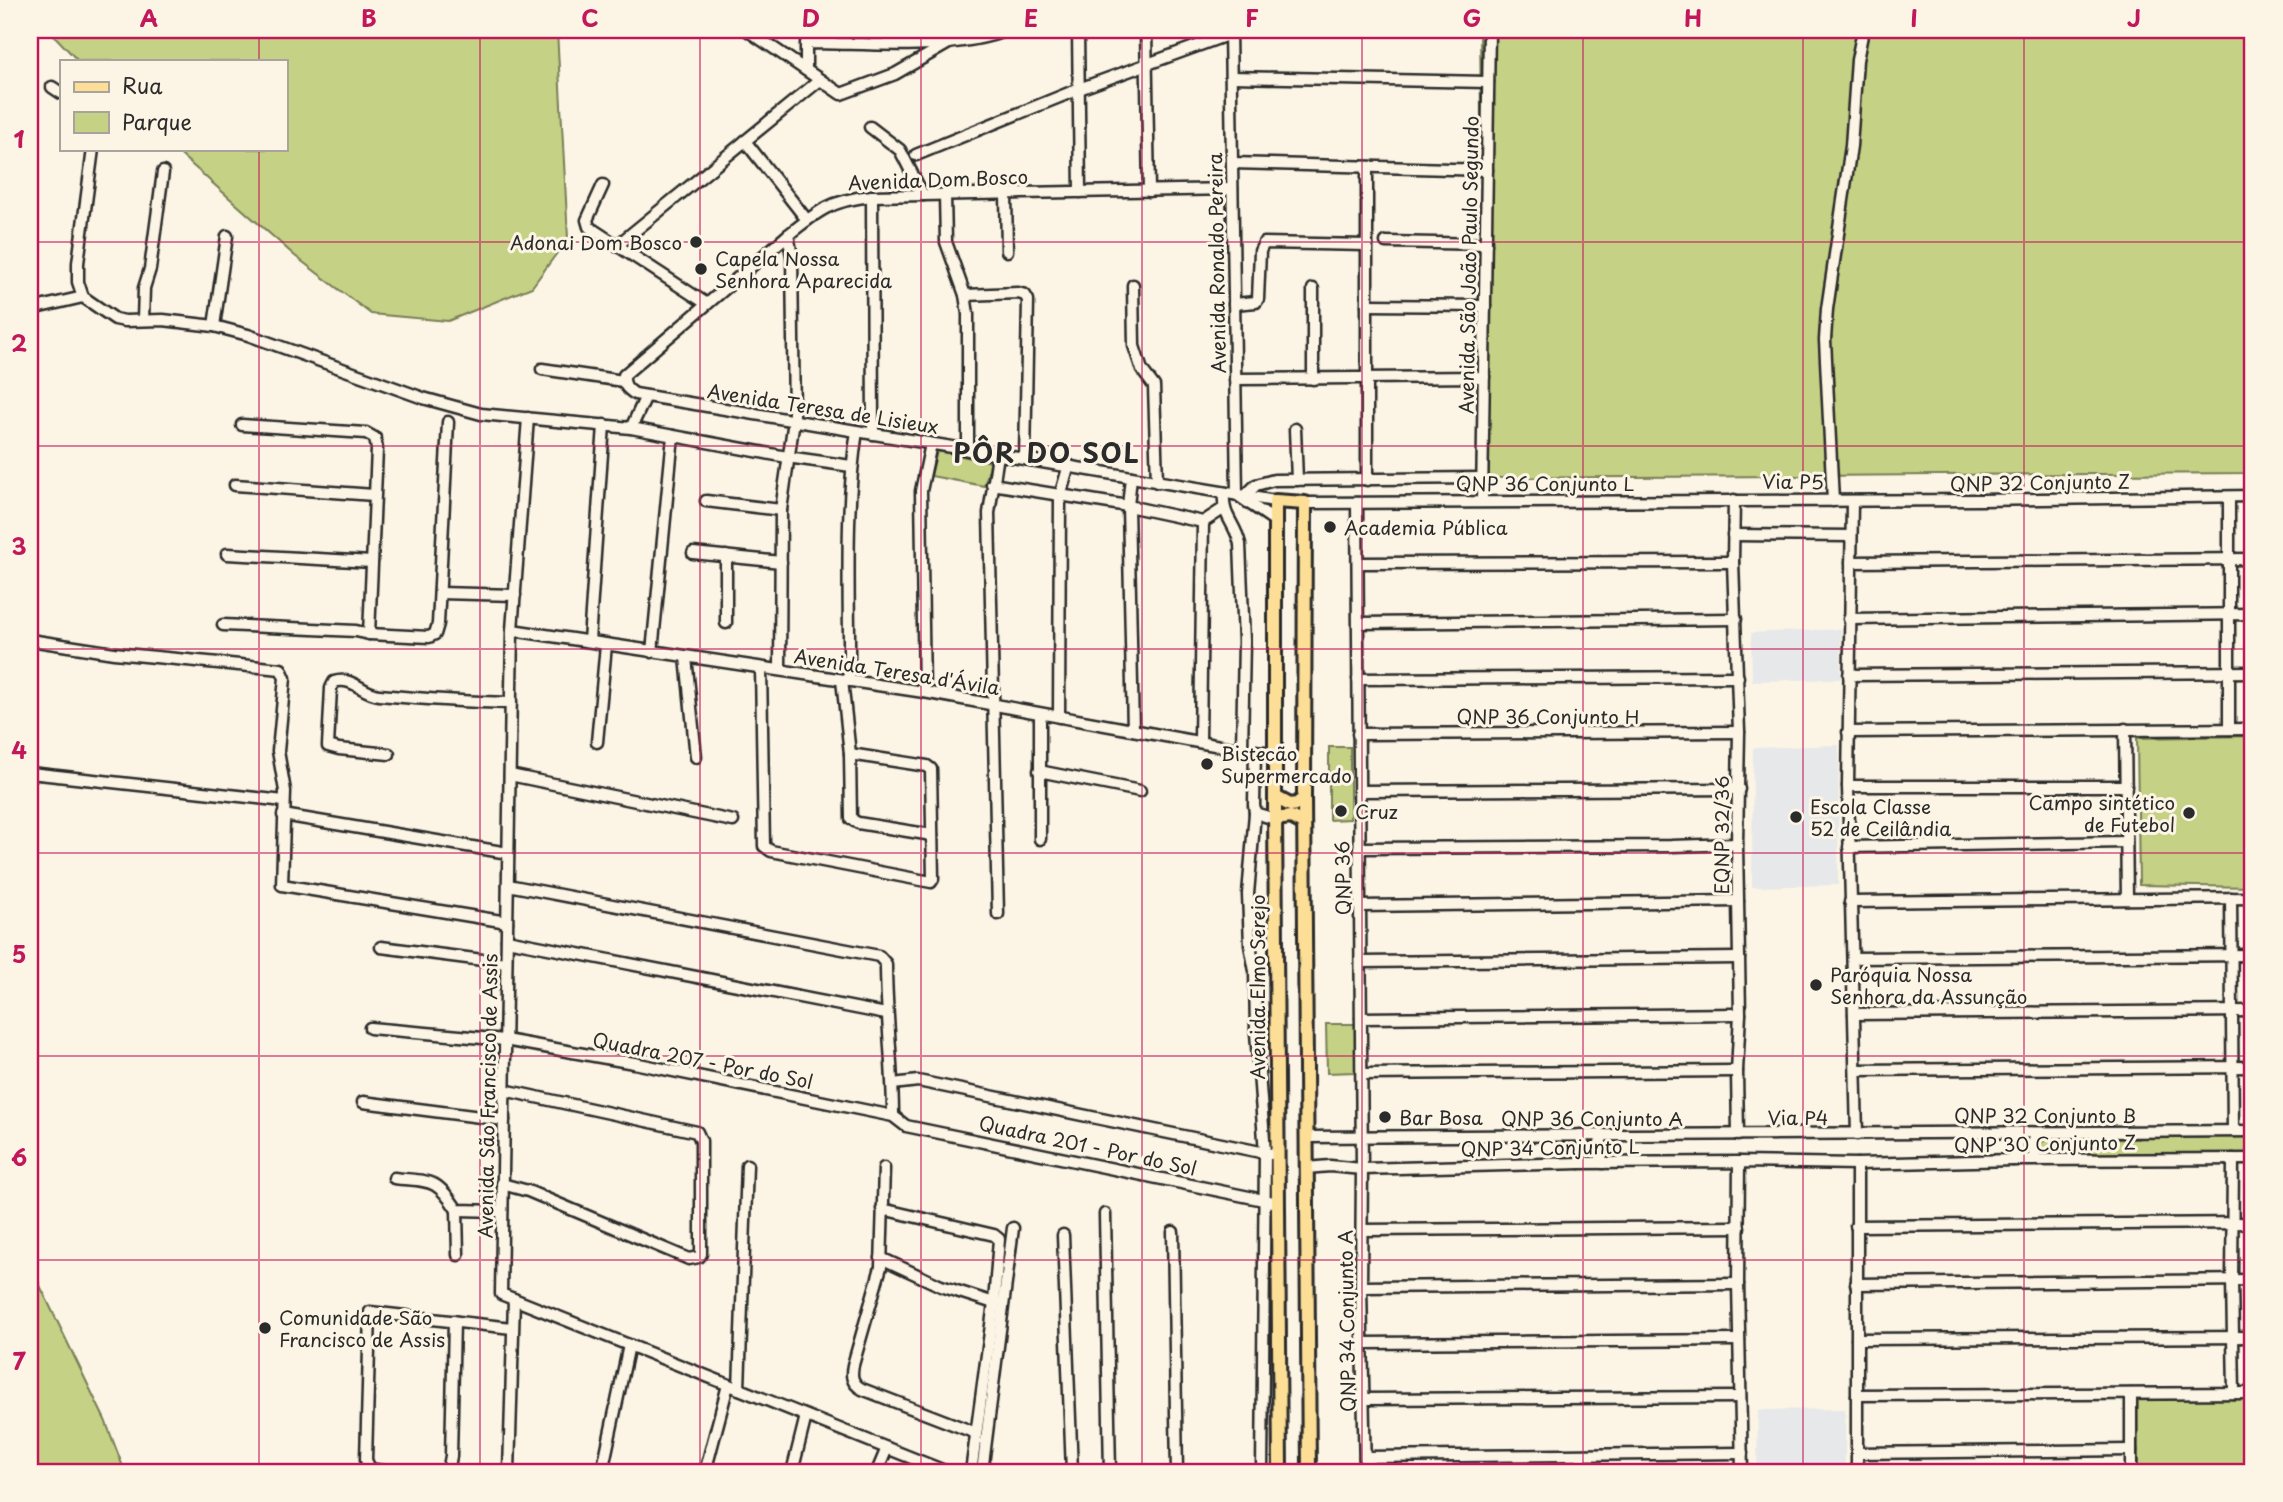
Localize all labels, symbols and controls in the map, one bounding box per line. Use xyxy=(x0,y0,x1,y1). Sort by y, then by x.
text: A xyxy=(140,0,158,35)
text: B xyxy=(361,0,377,35)
text: C xyxy=(581,0,599,35)
text: D xyxy=(802,0,820,35)
text: E xyxy=(1024,0,1038,35)
text: F xyxy=(1245,0,1259,35)
text: G xyxy=(1463,0,1481,35)
text: H xyxy=(1684,0,1702,35)
text: I xyxy=(1910,0,1918,35)
text: J xyxy=(2127,0,2141,35)
legend xyxy=(60,60,287,150)
text: Rua xyxy=(122,69,163,101)
text: Parque xyxy=(122,105,192,137)
street label: Avenida São João Paulo Segundo xyxy=(1451,116,1485,414)
text: 1 xyxy=(14,121,25,156)
street label: Avenida Ronaldo Pereira xyxy=(1200,152,1232,374)
street label: Avenida Dom Bosco xyxy=(847,162,1029,196)
place label: Adonai Dom Bosco xyxy=(510,228,682,256)
marker: Adonai Dom Bosco xyxy=(688,234,704,250)
place label: Capela Nossa Senhora Aparecida xyxy=(715,244,892,294)
marker: Capela Nossa Senhora Aparecida xyxy=(693,261,709,277)
text: 2 xyxy=(11,325,27,360)
street label: Avenida Teresa de Lisieux xyxy=(706,376,941,440)
district label: PÔR DO SOL xyxy=(953,433,1141,472)
street label: Via P5 xyxy=(1762,466,1824,496)
street label: QNP 32 Conjunto Z xyxy=(1950,466,2130,498)
street label: QNP 36 Conjunto L xyxy=(1456,469,1634,497)
place label: Academia Pública xyxy=(1344,513,1508,541)
marker: Academia Pública xyxy=(1322,519,1338,535)
text: 3 xyxy=(11,528,27,563)
street label: Avenida Teresa d'Ávila xyxy=(792,641,1002,701)
street label: QNP 36 Conjunto H xyxy=(1457,702,1639,730)
text: 4 xyxy=(11,732,27,767)
place label: Bistecão Supermercado xyxy=(1221,739,1352,789)
marker: Bistecão Supermercado xyxy=(1199,756,1215,772)
street label: EQNP 32/36 xyxy=(1707,775,1735,895)
place label: Campo sintético de Futebol xyxy=(2028,788,2175,838)
place label: Escola Classe 52 de Ceilândia xyxy=(1810,792,1951,842)
place label: Cruz xyxy=(1355,797,1398,825)
marker: Cruz xyxy=(1333,803,1349,819)
marker: Campo sintético de Futebol xyxy=(2181,805,2197,821)
marker: Escola Classe 52 de Ceilândia xyxy=(1788,809,1804,825)
street label: QNP 36 xyxy=(1327,840,1357,916)
street label: Avenida Elmo Serejo xyxy=(1243,894,1271,1080)
text: 5 xyxy=(12,936,26,971)
street label: Avenida São Francisco de Assis xyxy=(471,953,503,1239)
place label: Paróquia Nossa Senhora da Assunção xyxy=(1830,960,2027,1010)
marker: Paróquia Nossa Senhora da Assunção xyxy=(1808,977,1824,993)
street label: Quadra 207 - Por do Sol xyxy=(590,1025,816,1095)
street label: QNP 32 Conjunto B xyxy=(1954,1101,2136,1129)
place label: Bar Bosa xyxy=(1399,1103,1483,1131)
street label: Via P4 xyxy=(1768,1103,1828,1131)
street label: QNP 36 Conjunto A xyxy=(1501,1104,1683,1132)
street label: Quadra 201 - Por do Sol xyxy=(976,1108,1200,1182)
marker: Bar Bosa xyxy=(1377,1109,1393,1125)
street label: QNP 30 Conjunto Z xyxy=(1954,1127,2136,1159)
street label: QNP 34 Conjunto L xyxy=(1460,1131,1640,1163)
text: 6 xyxy=(11,1139,27,1174)
street label: QNP 34 Conjunto A xyxy=(1330,1230,1362,1412)
place label: Comunidade São Francisco de Assis xyxy=(279,1303,445,1353)
marker: Comunidade São Francisco de Assis xyxy=(257,1320,273,1336)
text: 7 xyxy=(12,1343,26,1378)

